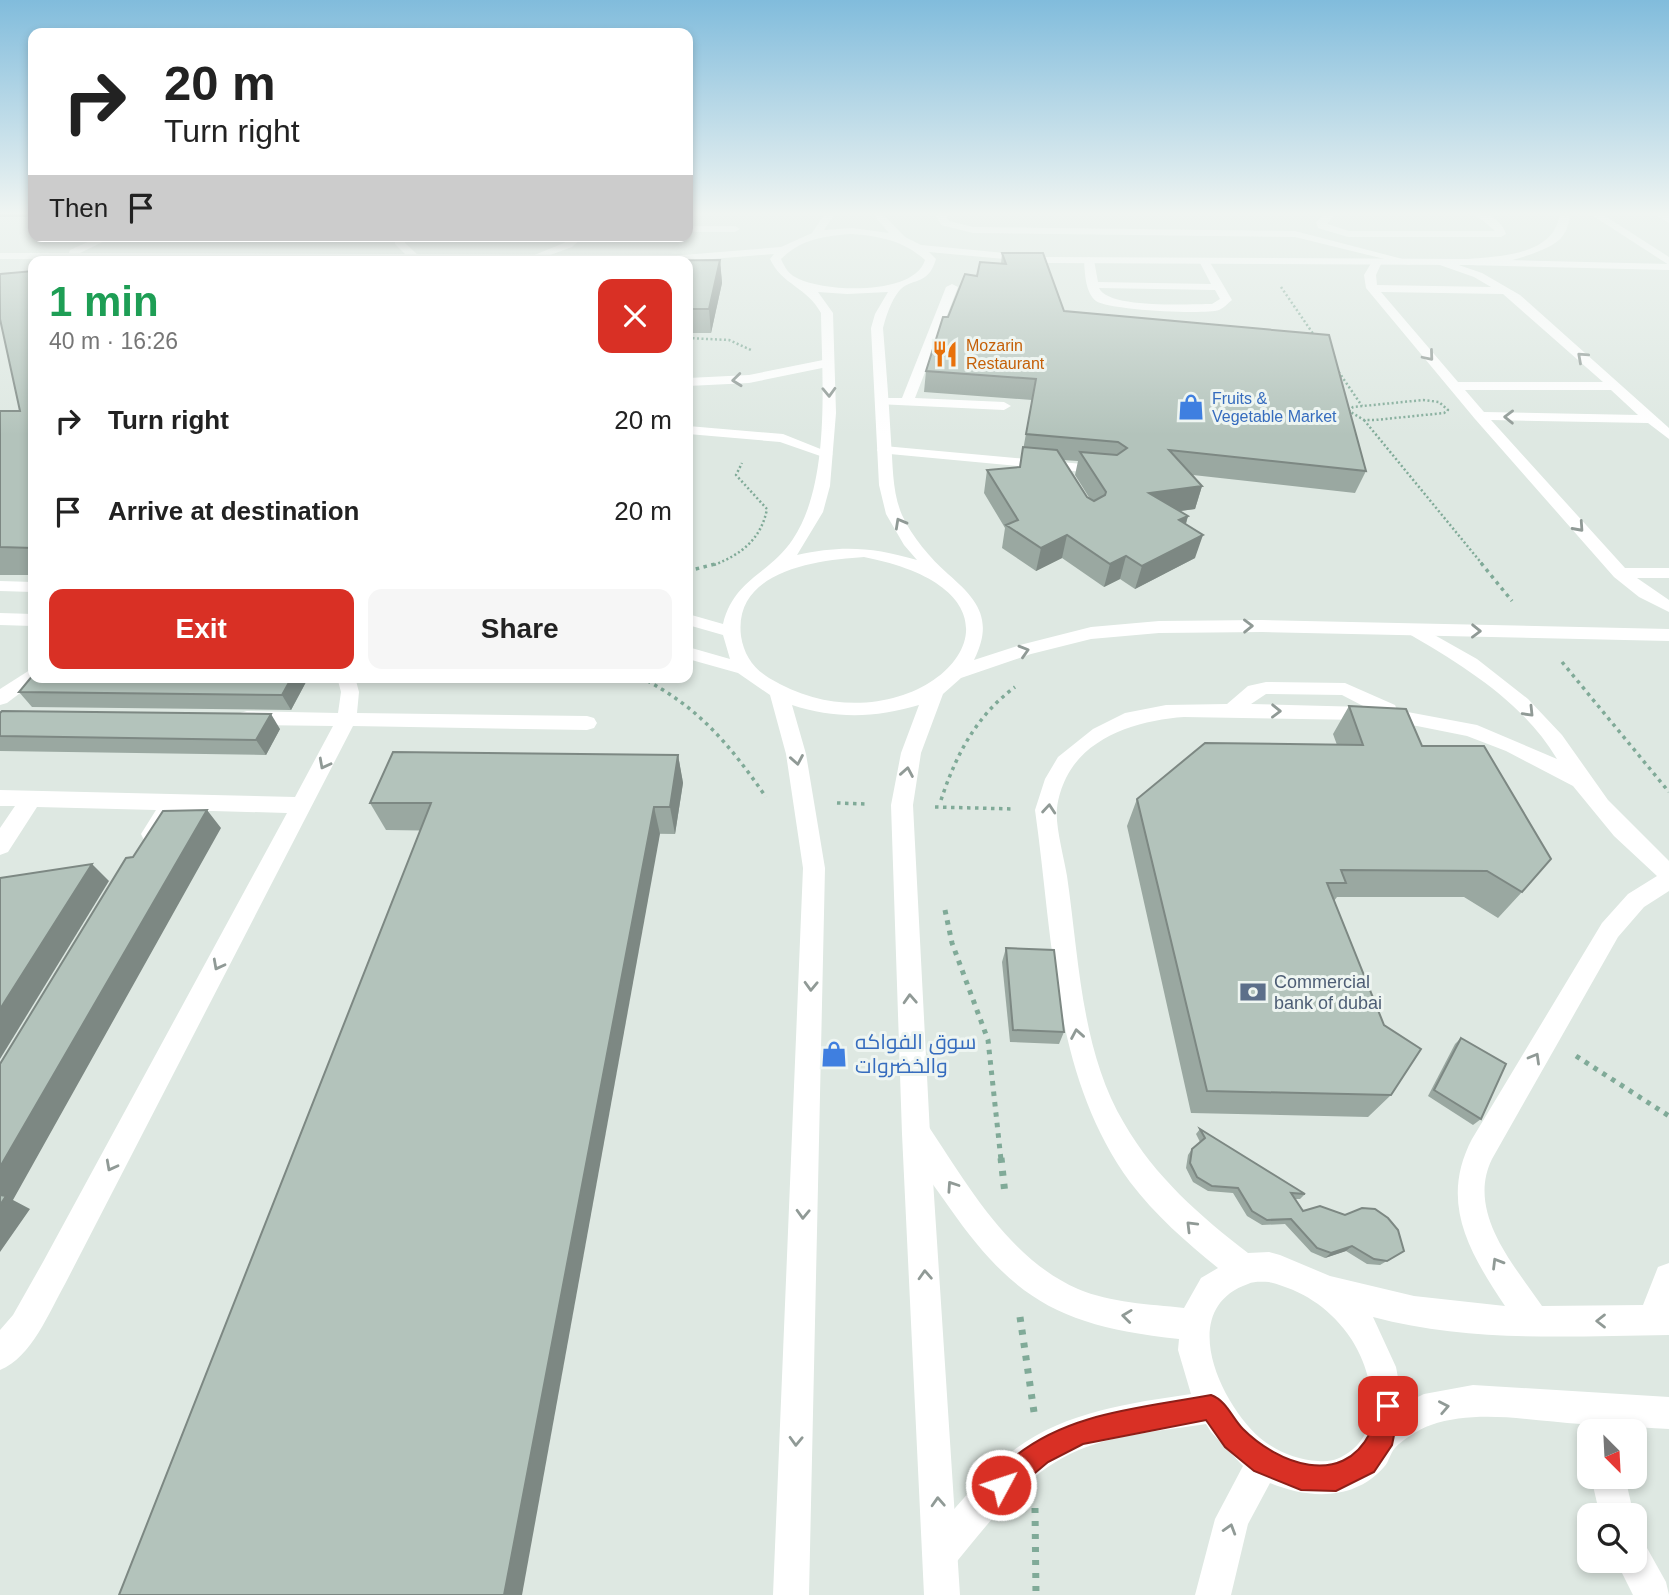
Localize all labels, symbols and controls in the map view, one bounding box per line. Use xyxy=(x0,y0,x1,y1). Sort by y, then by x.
icon: right xyxy=(49,56,140,147)
text: 20 m xyxy=(164,56,276,110)
text: Turn right xyxy=(164,113,300,149)
icon: arrive xyxy=(122,189,160,227)
text: Then xyxy=(49,193,108,223)
text: 1 min xyxy=(49,278,159,325)
button: close xyxy=(598,279,672,353)
text: 40 m · 16:26 xyxy=(49,328,178,354)
place label: Mozarin Restaurant xyxy=(966,337,1045,372)
restaurant icon: Mozarin Restaurant xyxy=(930,339,960,369)
one-way arrow xyxy=(1421,349,1434,361)
one-way arrow xyxy=(1577,352,1590,365)
one-way arrow xyxy=(731,372,742,387)
one-way arrow xyxy=(821,387,837,398)
place label: Fruits & Vegetable Market xyxy=(1212,390,1337,425)
shop icon: Fruits & Vegetable Market xyxy=(1176,392,1206,422)
icon: right xyxy=(49,402,87,440)
text: Turn right xyxy=(108,405,229,435)
text: 20 m xyxy=(614,405,672,435)
one-way arrow xyxy=(1504,409,1515,424)
icon: arrive xyxy=(49,493,87,531)
text: Arrive at destination xyxy=(108,496,359,526)
text: 20 m xyxy=(614,496,672,526)
one-way arrow xyxy=(895,517,908,530)
one-way arrow xyxy=(1571,519,1584,532)
button: Exit xyxy=(49,589,354,669)
button: Share xyxy=(368,589,672,669)
one-way arrow xyxy=(1244,618,1254,634)
one-way arrow xyxy=(1471,623,1482,639)
one-way arrow xyxy=(1017,644,1029,659)
one-way arrow xyxy=(1272,703,1282,719)
one-way arrow xyxy=(1521,704,1534,717)
one-way arrow xyxy=(789,754,804,766)
one-way arrow xyxy=(319,757,332,769)
one-way arrow xyxy=(899,766,914,778)
one-way arrow xyxy=(1041,803,1056,814)
one-way arrow xyxy=(212,958,226,970)
place label: Commercial bank of dubai xyxy=(1274,972,1382,1013)
bank icon: Commercial bank of dubai xyxy=(1238,977,1268,1007)
one-way arrow xyxy=(803,981,818,992)
one-way arrow xyxy=(903,993,918,1004)
one-way arrow xyxy=(1071,1028,1086,1040)
place label: سوق الفواكه والخضروات xyxy=(855,1030,976,1078)
shop icon: سوق الفواكه والخضروات xyxy=(819,1039,849,1069)
one-way arrow xyxy=(1527,1053,1540,1066)
one-way arrow xyxy=(106,1159,119,1171)
one-way arrow xyxy=(948,1181,960,1194)
one-way arrow xyxy=(796,1209,811,1220)
one-way arrow xyxy=(1186,1222,1199,1235)
one-way arrow xyxy=(1492,1258,1505,1271)
one-way arrow xyxy=(917,1269,932,1280)
one-way arrow xyxy=(1121,1309,1133,1324)
one-way arrow xyxy=(1595,1313,1606,1328)
pin xyxy=(1358,1376,1418,1436)
icon: arrive xyxy=(1369,1387,1407,1425)
one-way arrow xyxy=(1438,1400,1450,1415)
north arrow xyxy=(1577,1419,1647,1489)
map controls xyxy=(1577,1419,1647,1573)
one-way arrow xyxy=(788,1436,803,1447)
position arrow xyxy=(964,1448,1038,1522)
one-way arrow xyxy=(931,1497,946,1508)
button: search xyxy=(1577,1503,1647,1573)
one-way arrow xyxy=(1221,1523,1236,1535)

